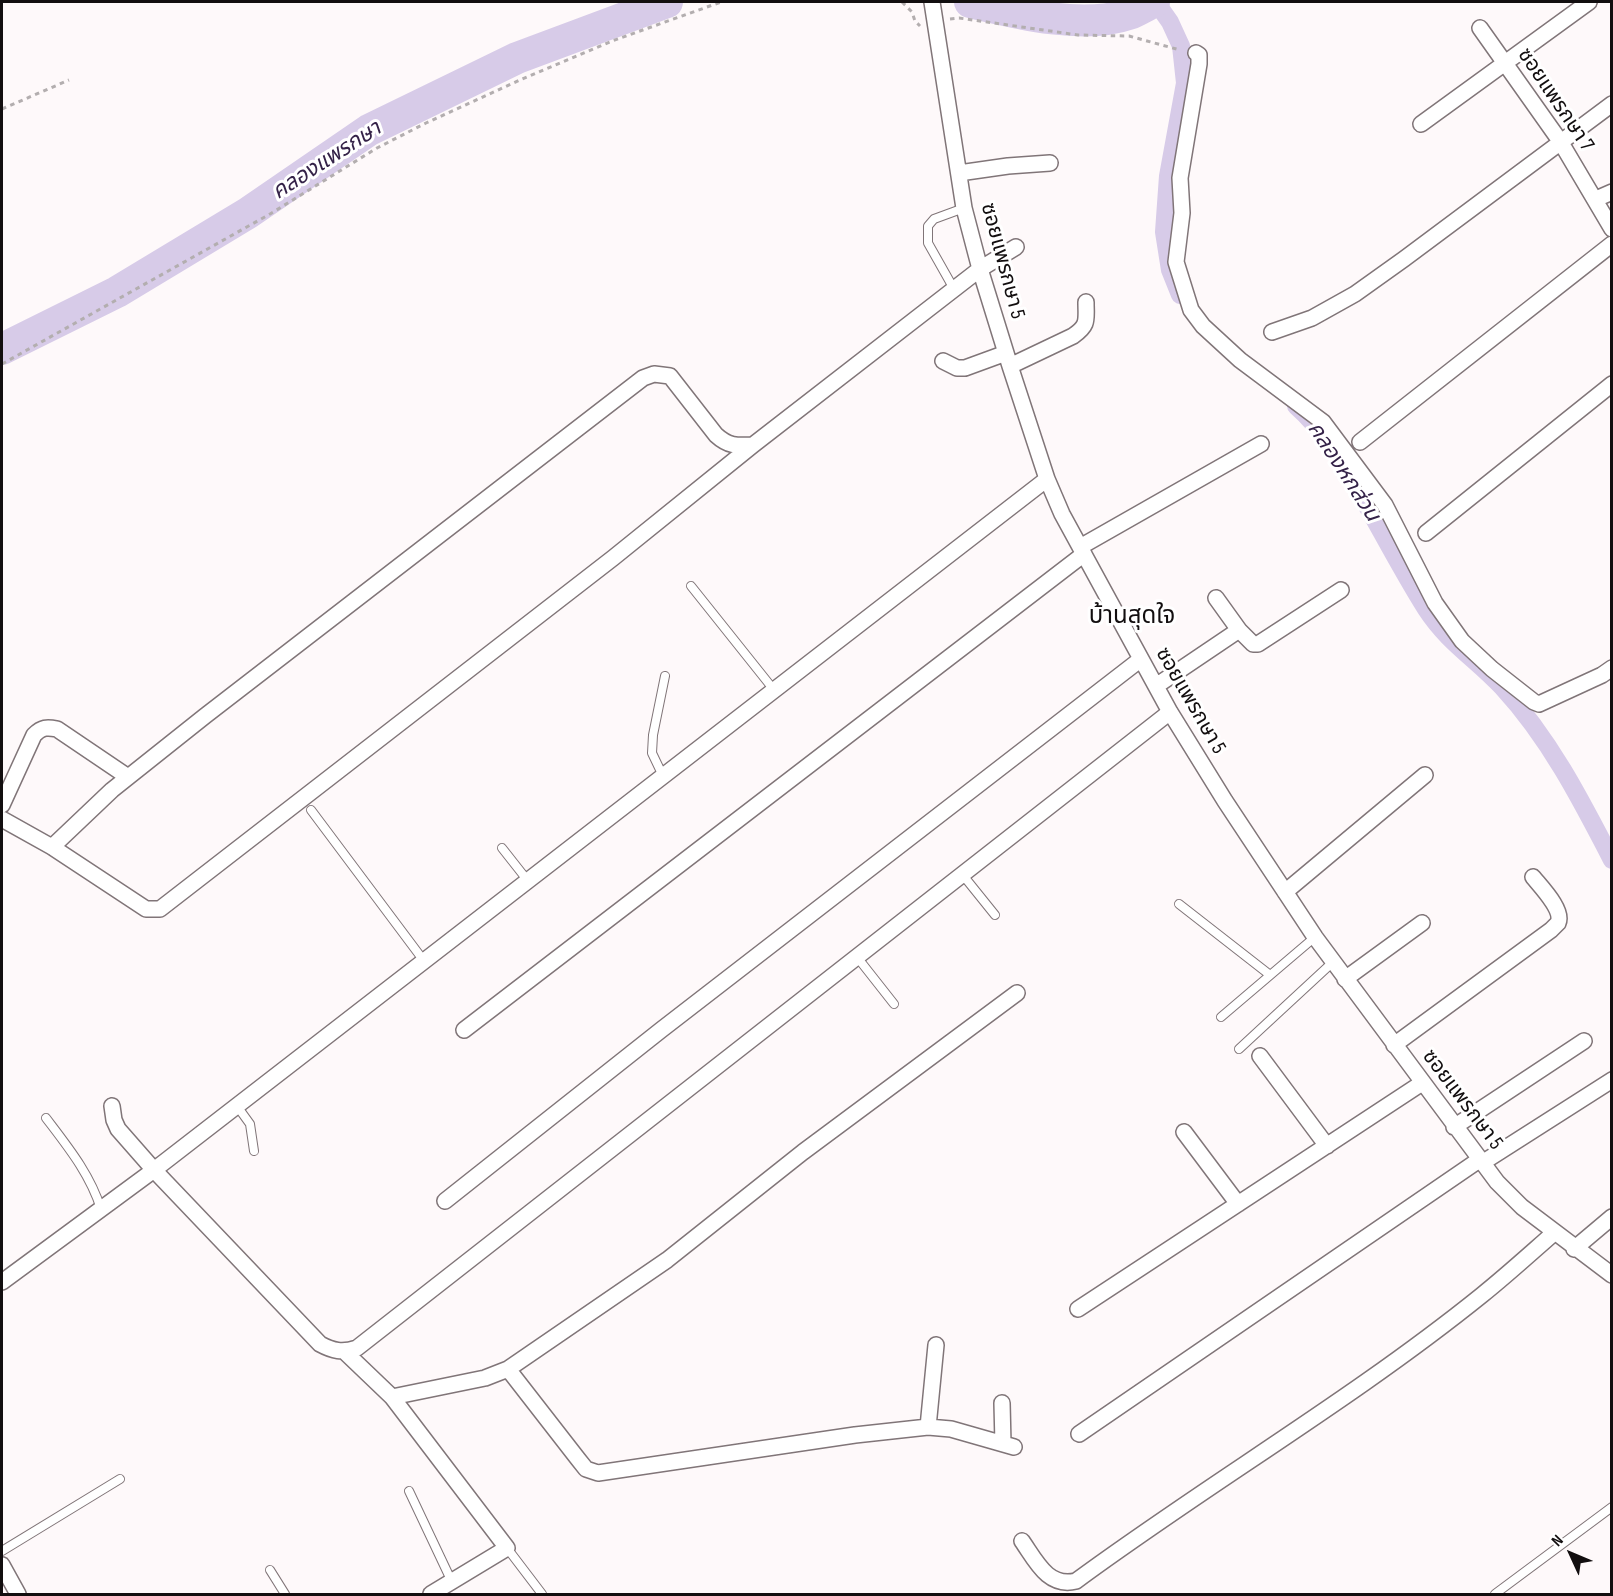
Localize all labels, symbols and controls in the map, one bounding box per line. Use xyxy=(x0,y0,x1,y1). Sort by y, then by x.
street label: ซอยแพรกษา 7 xyxy=(1511,44,1599,156)
water label: คลองแพรกษา xyxy=(267,116,387,206)
street label: ซอยแพรกษา 5 xyxy=(974,200,1030,322)
water label: คลองหกส่วน xyxy=(1301,417,1385,527)
district label: บ้านสุดใจ xyxy=(1089,603,1175,631)
street label: ซอยแพรกษา 5 xyxy=(1149,643,1231,759)
street label: ซอยแพรกษา 5 xyxy=(1416,1045,1508,1155)
north arrow xyxy=(1541,1524,1601,1584)
text: N xyxy=(1548,1531,1567,1551)

